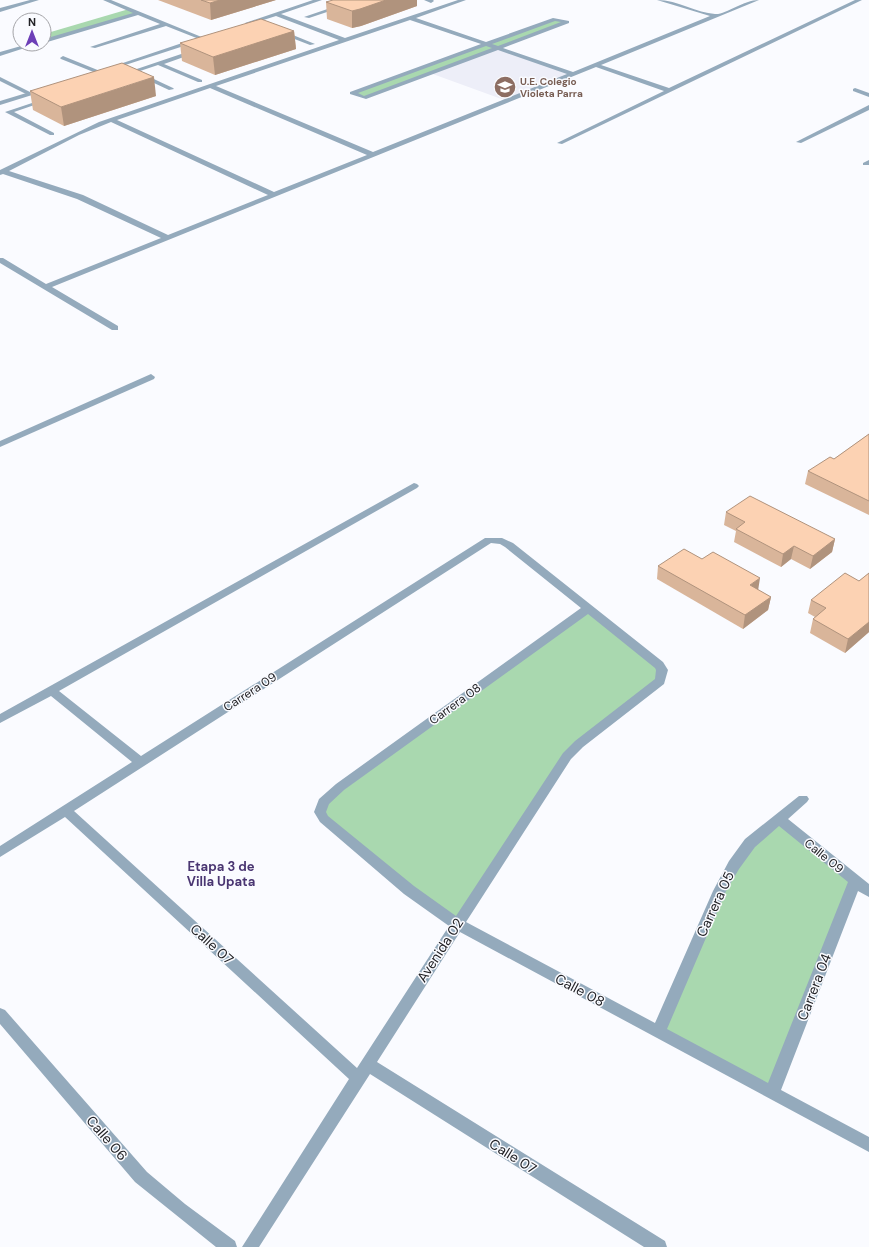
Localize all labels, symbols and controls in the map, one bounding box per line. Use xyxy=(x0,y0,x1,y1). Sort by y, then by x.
north arrow xyxy=(12,12,52,52)
text: N xyxy=(28,15,36,29)
school or university icon: U.E. Colegio Violeta Parra xyxy=(492,74,518,100)
place label: U.E. Colegio Violeta Parra xyxy=(520,75,583,100)
street label: Carrera 09 xyxy=(220,669,280,715)
street label: Carrera 08 xyxy=(426,680,484,728)
street label: Calle 09 xyxy=(801,835,847,877)
district label: Etapa 3 de Villa Upata xyxy=(187,858,255,890)
street label: Carrera 05 xyxy=(692,868,738,940)
street label: Avenida 02 xyxy=(413,915,467,985)
street label: Calle 07 xyxy=(186,920,238,968)
street label: Carrera 04 xyxy=(793,950,835,1023)
street label: Calle 08 xyxy=(552,969,608,1011)
street label: Calle 06 xyxy=(83,1112,131,1164)
street label: Calle 07 xyxy=(486,1134,540,1178)

